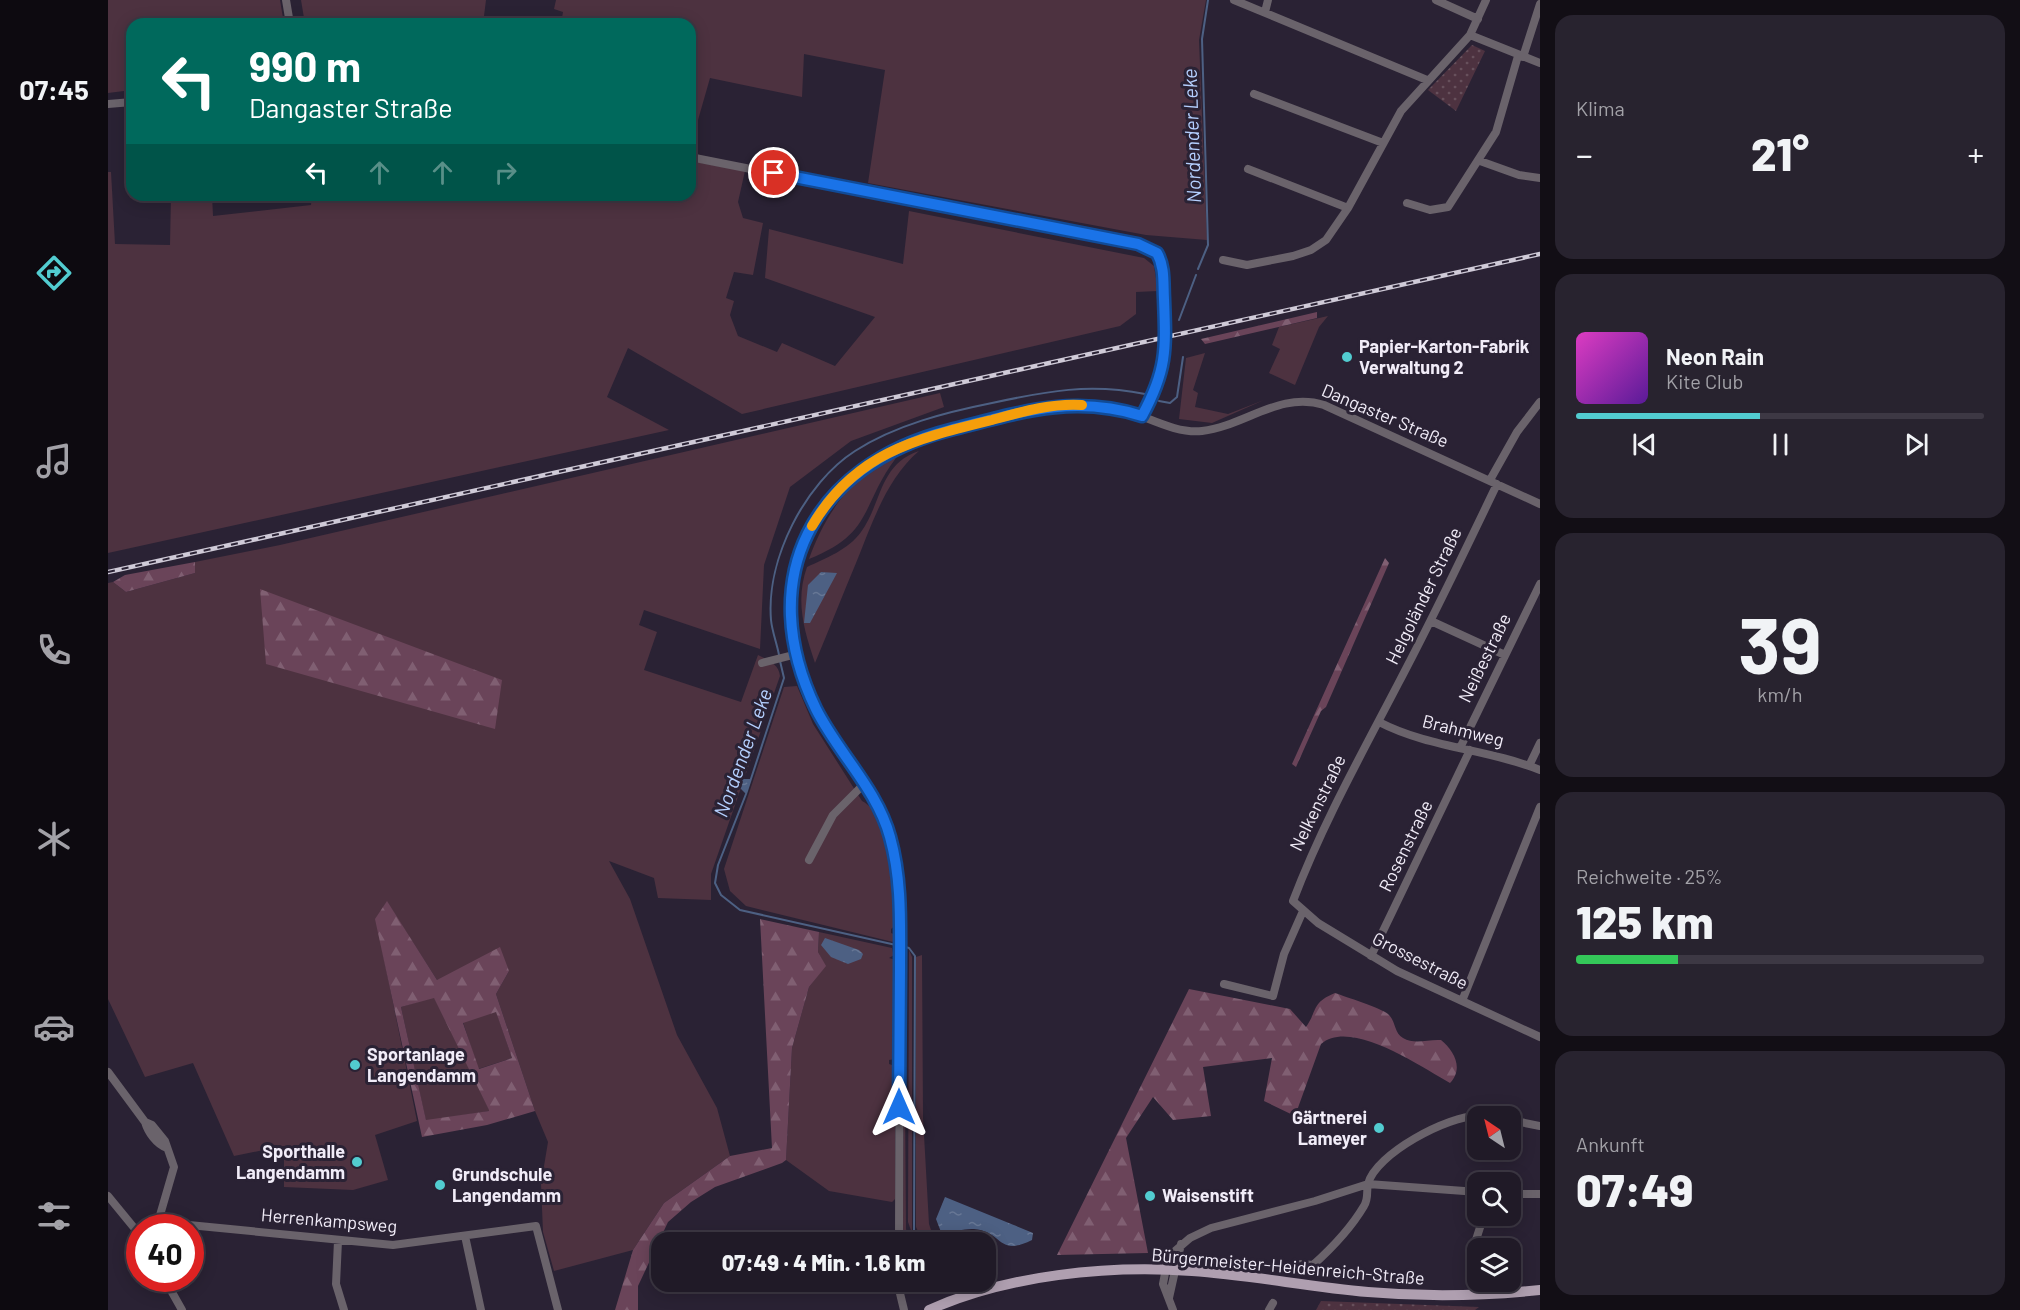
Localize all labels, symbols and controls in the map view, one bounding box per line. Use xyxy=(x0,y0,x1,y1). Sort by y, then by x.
text: 990 m xyxy=(249,40,361,90)
icon: left xyxy=(150,42,228,120)
water label: Nordender Leke xyxy=(1177,68,1205,204)
text: 07:45 xyxy=(19,73,89,105)
text: Dangaster Straße xyxy=(249,91,453,123)
text: Klima xyxy=(1576,96,1625,120)
text: 21° xyxy=(1751,126,1809,180)
text: − xyxy=(1576,134,1593,174)
text: + xyxy=(1967,134,1984,174)
pin xyxy=(748,147,799,198)
icon: left xyxy=(300,156,333,189)
icon: ahead xyxy=(363,156,396,189)
icon: ahead xyxy=(426,156,459,189)
icon: right xyxy=(489,156,522,189)
icon: arrive xyxy=(757,156,790,189)
icon: directions xyxy=(33,252,75,294)
place label: Papier-Karton-Fabrik Verwaltung 2 xyxy=(1359,335,1530,378)
text: Neon Rain xyxy=(1666,343,1764,369)
marker: Papier-Karton-Fabrik Verwaltung 2 xyxy=(1340,350,1354,364)
text: Kite Club xyxy=(1666,369,1743,393)
street label: Dangaster Straße xyxy=(1319,378,1452,452)
icon: previous xyxy=(1628,428,1661,461)
icon: pause xyxy=(1764,428,1797,461)
icon: next xyxy=(1900,428,1933,461)
icon: music xyxy=(33,440,75,482)
street label: Helgoländer Straße xyxy=(1380,523,1466,668)
text: 39 xyxy=(1738,596,1822,690)
street label: Neißestraße xyxy=(1453,609,1515,706)
icon: phone xyxy=(33,629,75,671)
text: km/h xyxy=(1757,682,1803,706)
water label: Nordender Leke xyxy=(708,685,776,820)
street label: Brahmweg xyxy=(1420,709,1506,751)
street label: Nelkenstraße xyxy=(1284,751,1350,854)
street label: Rosenstraße xyxy=(1373,796,1437,895)
icon: climate xyxy=(33,818,75,860)
text: Reichweite · 25% xyxy=(1576,864,1723,888)
text: 125 km xyxy=(1576,894,1713,948)
street label: Grossestraße xyxy=(1369,927,1472,994)
icon: car xyxy=(33,1006,75,1048)
place label: Sportanlage Langendamm xyxy=(367,1043,476,1086)
marker: Sportanlage Langendamm xyxy=(348,1058,362,1072)
position arrow xyxy=(867,1075,931,1139)
place label: Gärtnerei Lameyer xyxy=(1292,1106,1367,1149)
north arrow xyxy=(1467,1106,1521,1160)
map controls xyxy=(1467,1106,1521,1292)
marker: Gärtnerei Lameyer xyxy=(1372,1121,1386,1135)
text: Ankunft xyxy=(1576,1132,1645,1156)
place label: Sporthalle Langendamm xyxy=(236,1140,345,1183)
marker: Sporthalle Langendamm xyxy=(350,1155,364,1169)
text: 07:49 xyxy=(1576,1162,1693,1216)
place label: Grundschule Langendamm xyxy=(452,1163,561,1206)
button: search xyxy=(1467,1172,1521,1226)
marker: Grundschule Langendamm xyxy=(433,1178,447,1192)
place label: Waisenstift xyxy=(1162,1184,1254,1206)
marker: Waisenstift xyxy=(1143,1189,1157,1203)
icon: filters xyxy=(33,1195,75,1237)
street label: Herrenkampsweg xyxy=(260,1203,398,1237)
speed limit sign: 40 xyxy=(126,1214,204,1292)
button: layers xyxy=(1467,1238,1521,1292)
street label: Bürgermeister-Heidenreich-Straße xyxy=(1151,1243,1426,1289)
text: 07:49 · 4 Min. · 1.6 km xyxy=(722,1249,925,1275)

